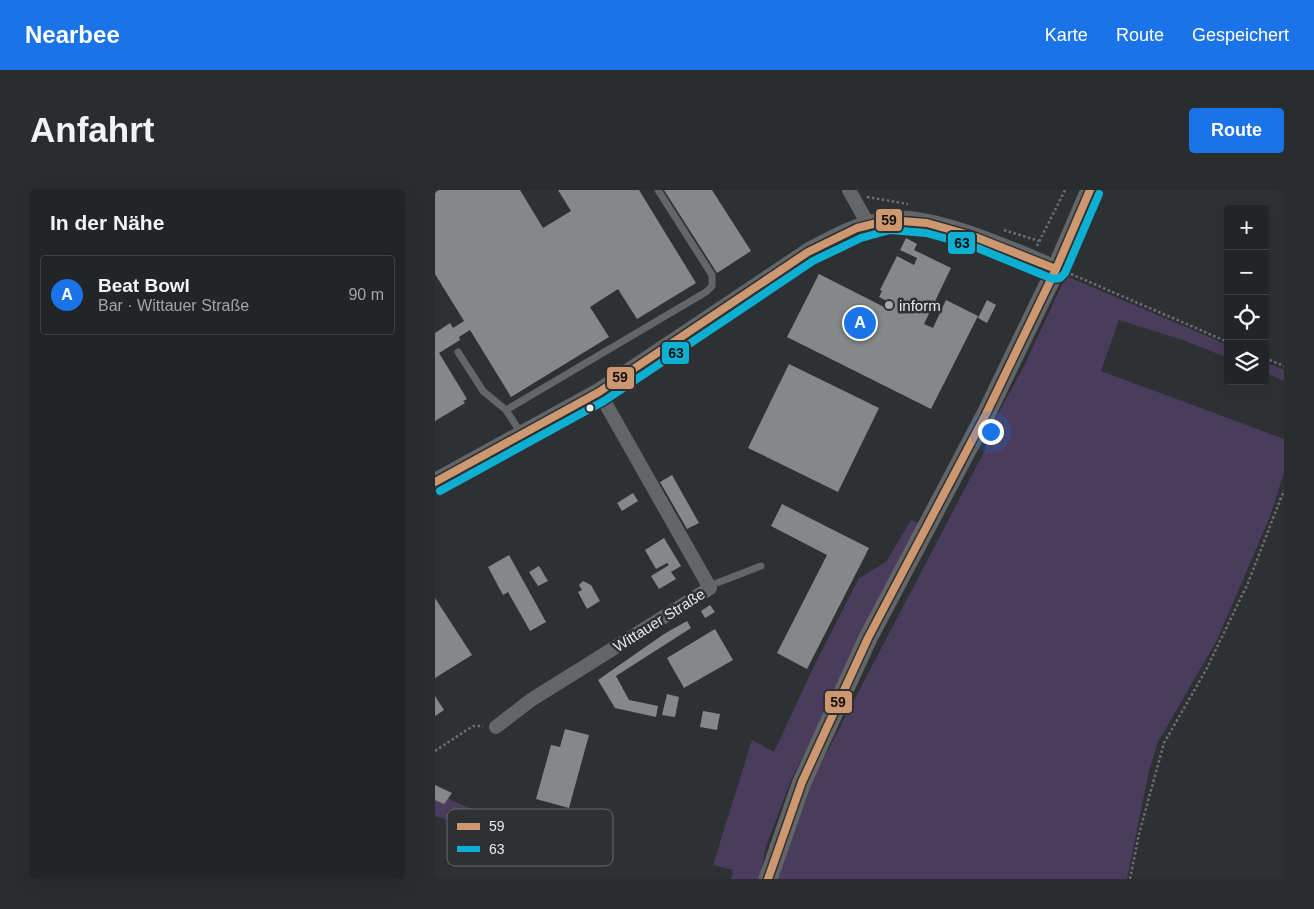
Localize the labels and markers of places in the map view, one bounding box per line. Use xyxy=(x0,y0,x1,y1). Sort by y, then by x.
place label: inform xyxy=(899,297,941,314)
marker: inform xyxy=(883,299,895,311)
pin: A xyxy=(844,304,876,342)
unlabelled marker xyxy=(585,403,595,413)

